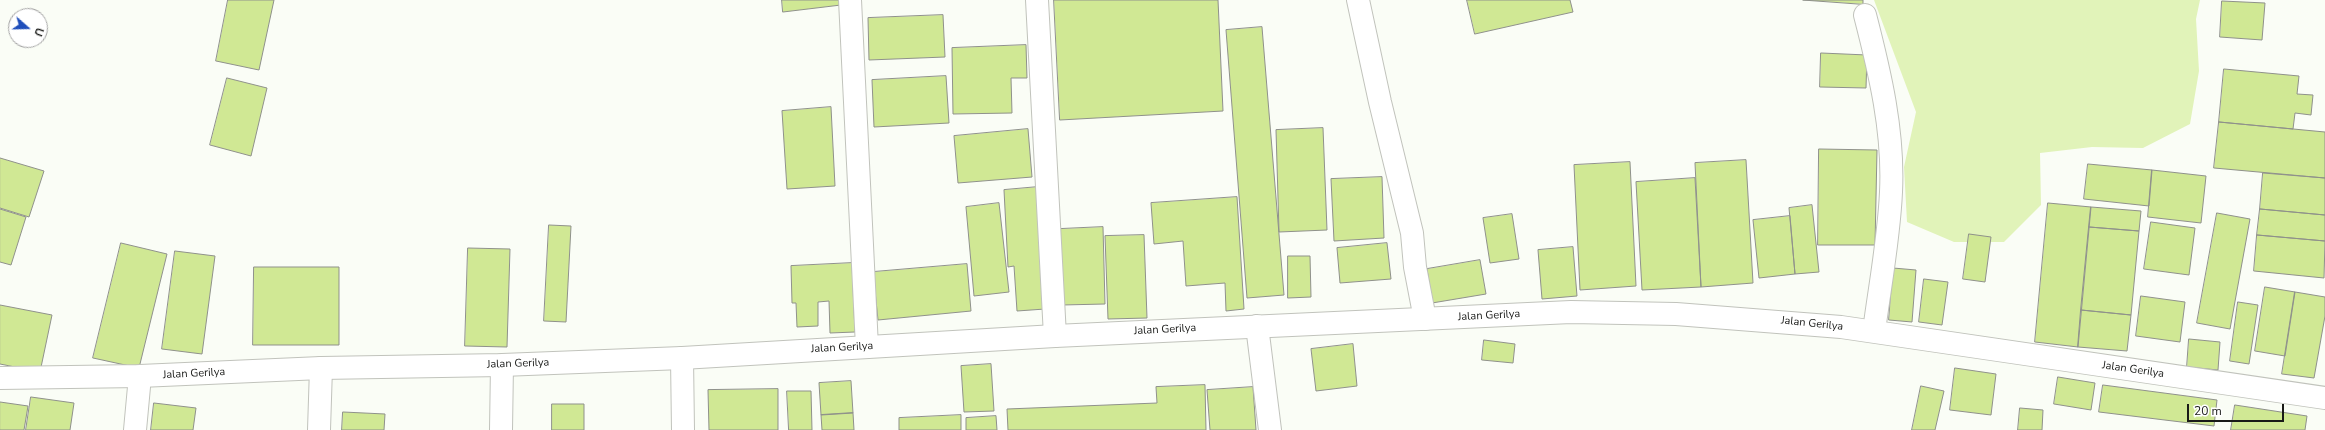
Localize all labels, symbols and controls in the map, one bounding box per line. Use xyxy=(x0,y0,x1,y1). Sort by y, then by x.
north arrow xyxy=(8,8,48,48)
text: U xyxy=(30,26,47,38)
street label: Jalan Gerilya xyxy=(1458,308,1520,324)
street label: Jalan Gerilya xyxy=(1780,314,1844,334)
street label: Jalan Gerilya xyxy=(1134,322,1196,338)
street label: Jalan Gerilya xyxy=(811,340,873,356)
street label: Jalan Gerilya xyxy=(487,356,549,372)
street label: Jalan Gerilya xyxy=(2101,359,2165,381)
street label: Jalan Gerilya xyxy=(163,366,225,382)
scale bar xyxy=(2189,396,2286,422)
text: 20 m xyxy=(2194,403,2222,419)

